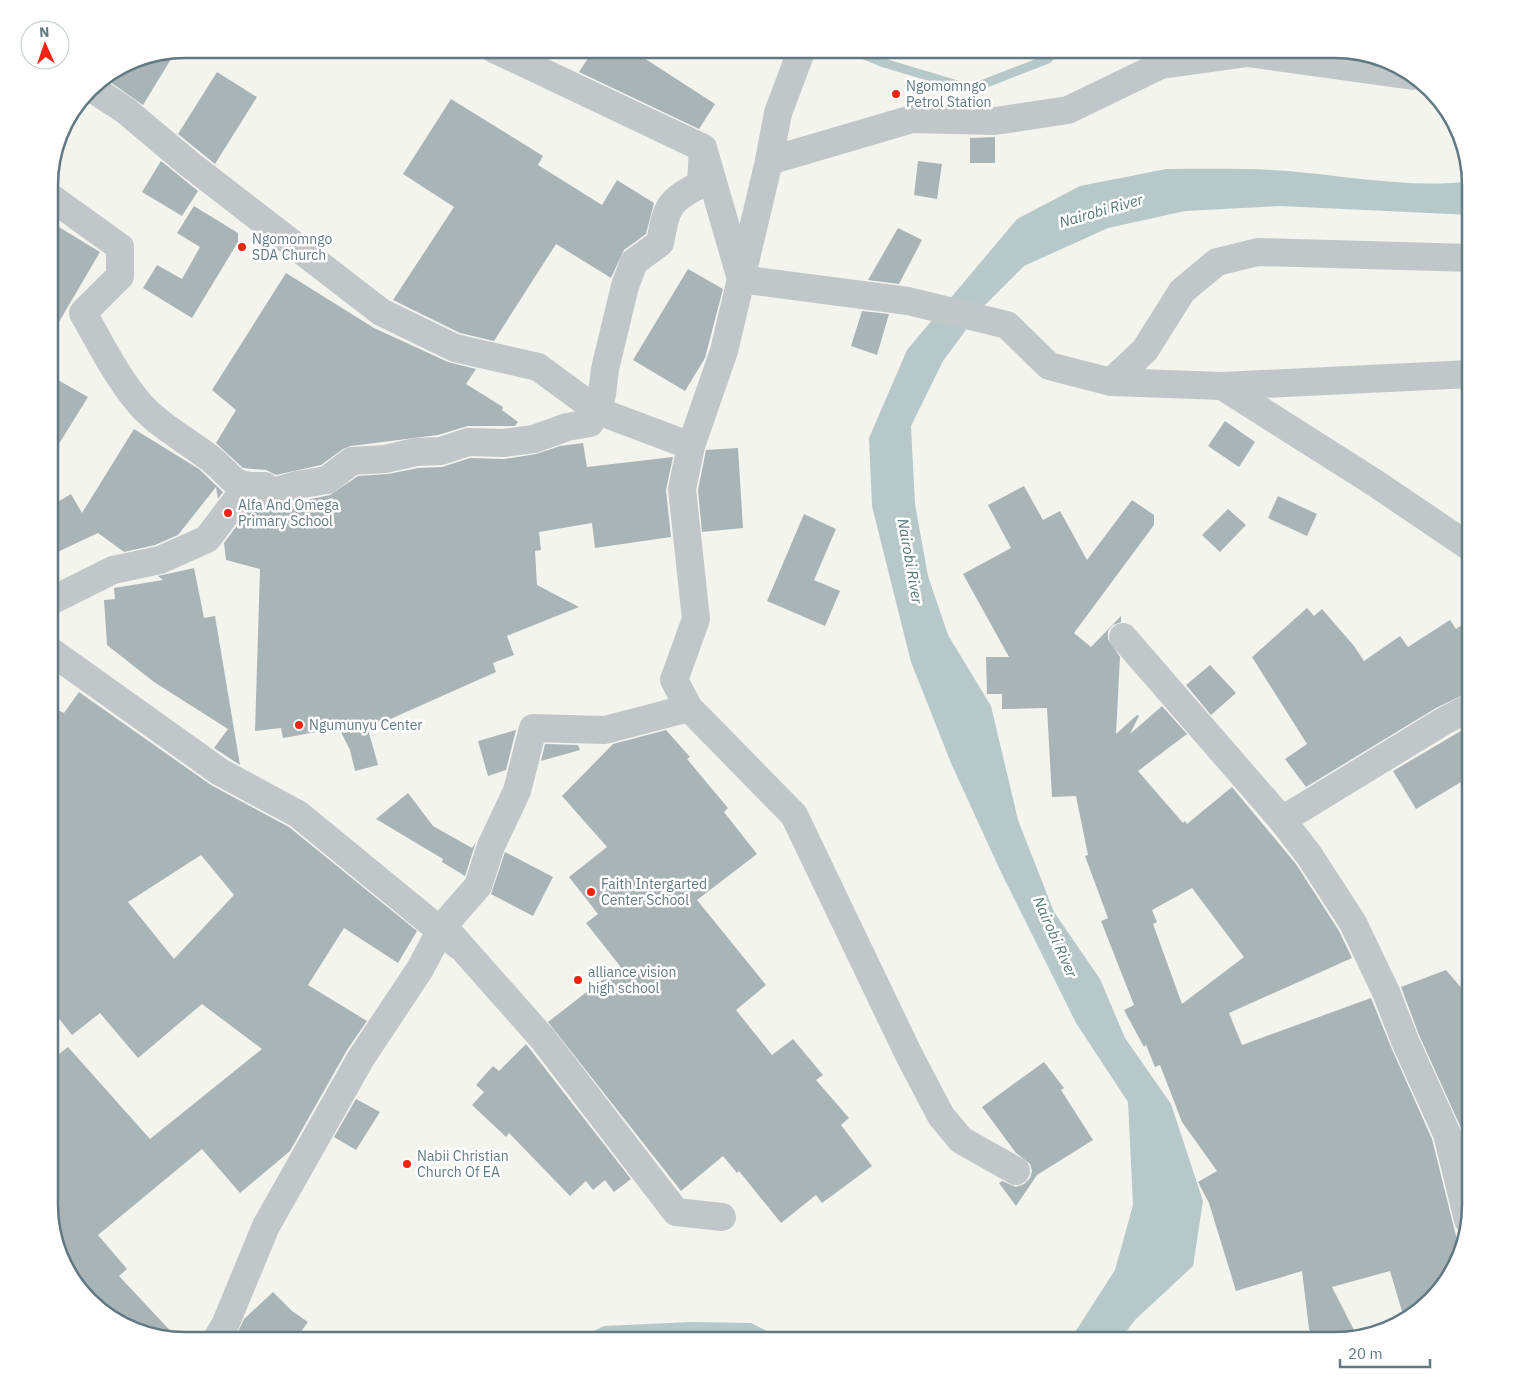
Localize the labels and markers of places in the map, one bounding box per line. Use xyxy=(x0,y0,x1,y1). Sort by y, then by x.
place label: Ngomomngo Petrol Station xyxy=(906,77,992,111)
marker: Ngomomngo Petrol Station xyxy=(890,88,902,100)
place label: Ngomomngo SDA Church xyxy=(252,230,333,264)
marker: Ngomomngo SDA Church xyxy=(236,241,248,253)
place label: Alfa And Omega Primary School xyxy=(238,496,340,530)
marker: Alfa And Omega Primary School xyxy=(222,507,234,519)
place label: Ngumunyu Center xyxy=(309,716,422,734)
marker: Ngumunyu Center xyxy=(293,719,305,731)
place label: Faith Intergarted Center School xyxy=(601,875,707,909)
marker: Faith Intergarted Center School xyxy=(585,886,597,898)
place label: alliance vision high school xyxy=(588,963,676,997)
marker: alliance vision high school xyxy=(572,974,584,986)
place label: Nabii Christian Church Of EA xyxy=(417,1147,509,1181)
marker: Nabii Christian Church Of EA xyxy=(401,1158,413,1170)

